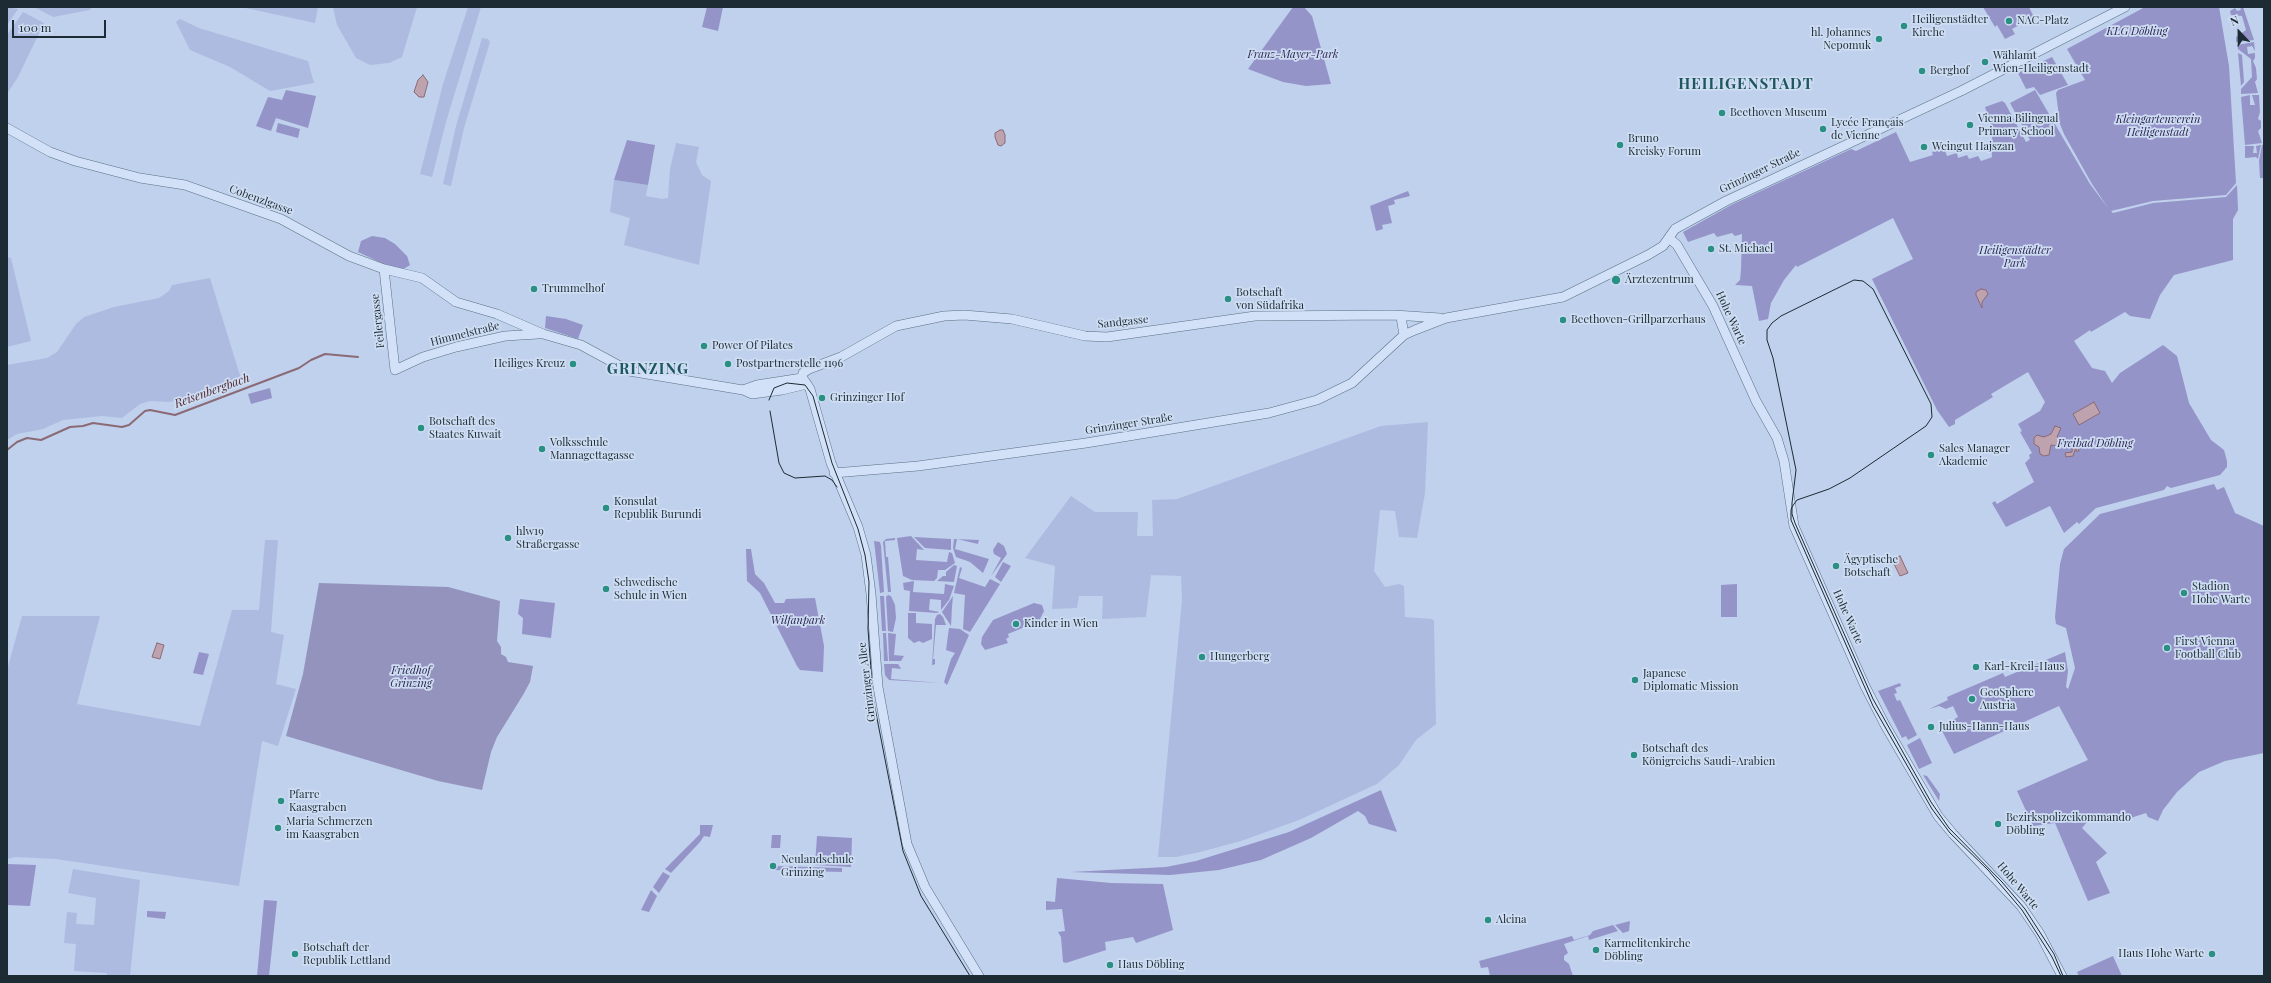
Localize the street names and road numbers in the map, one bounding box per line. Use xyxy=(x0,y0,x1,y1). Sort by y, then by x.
street label: Grinzinger Straße xyxy=(1717,146,1803,196)
street label: Cobenzlgasse xyxy=(227,182,295,218)
street label: Hohe Warte xyxy=(1713,289,1749,347)
street label: Feilergasse xyxy=(369,293,387,349)
street label: Sandgasse xyxy=(1097,313,1149,331)
street label: Himmelstraße xyxy=(429,319,501,349)
street label: Grinzinger Straße xyxy=(1084,411,1174,437)
street label: Hohe Warte xyxy=(1830,588,1866,646)
street label: Grinzinger Allee xyxy=(856,641,878,723)
street label: Hohe Warte xyxy=(1994,860,2042,912)

